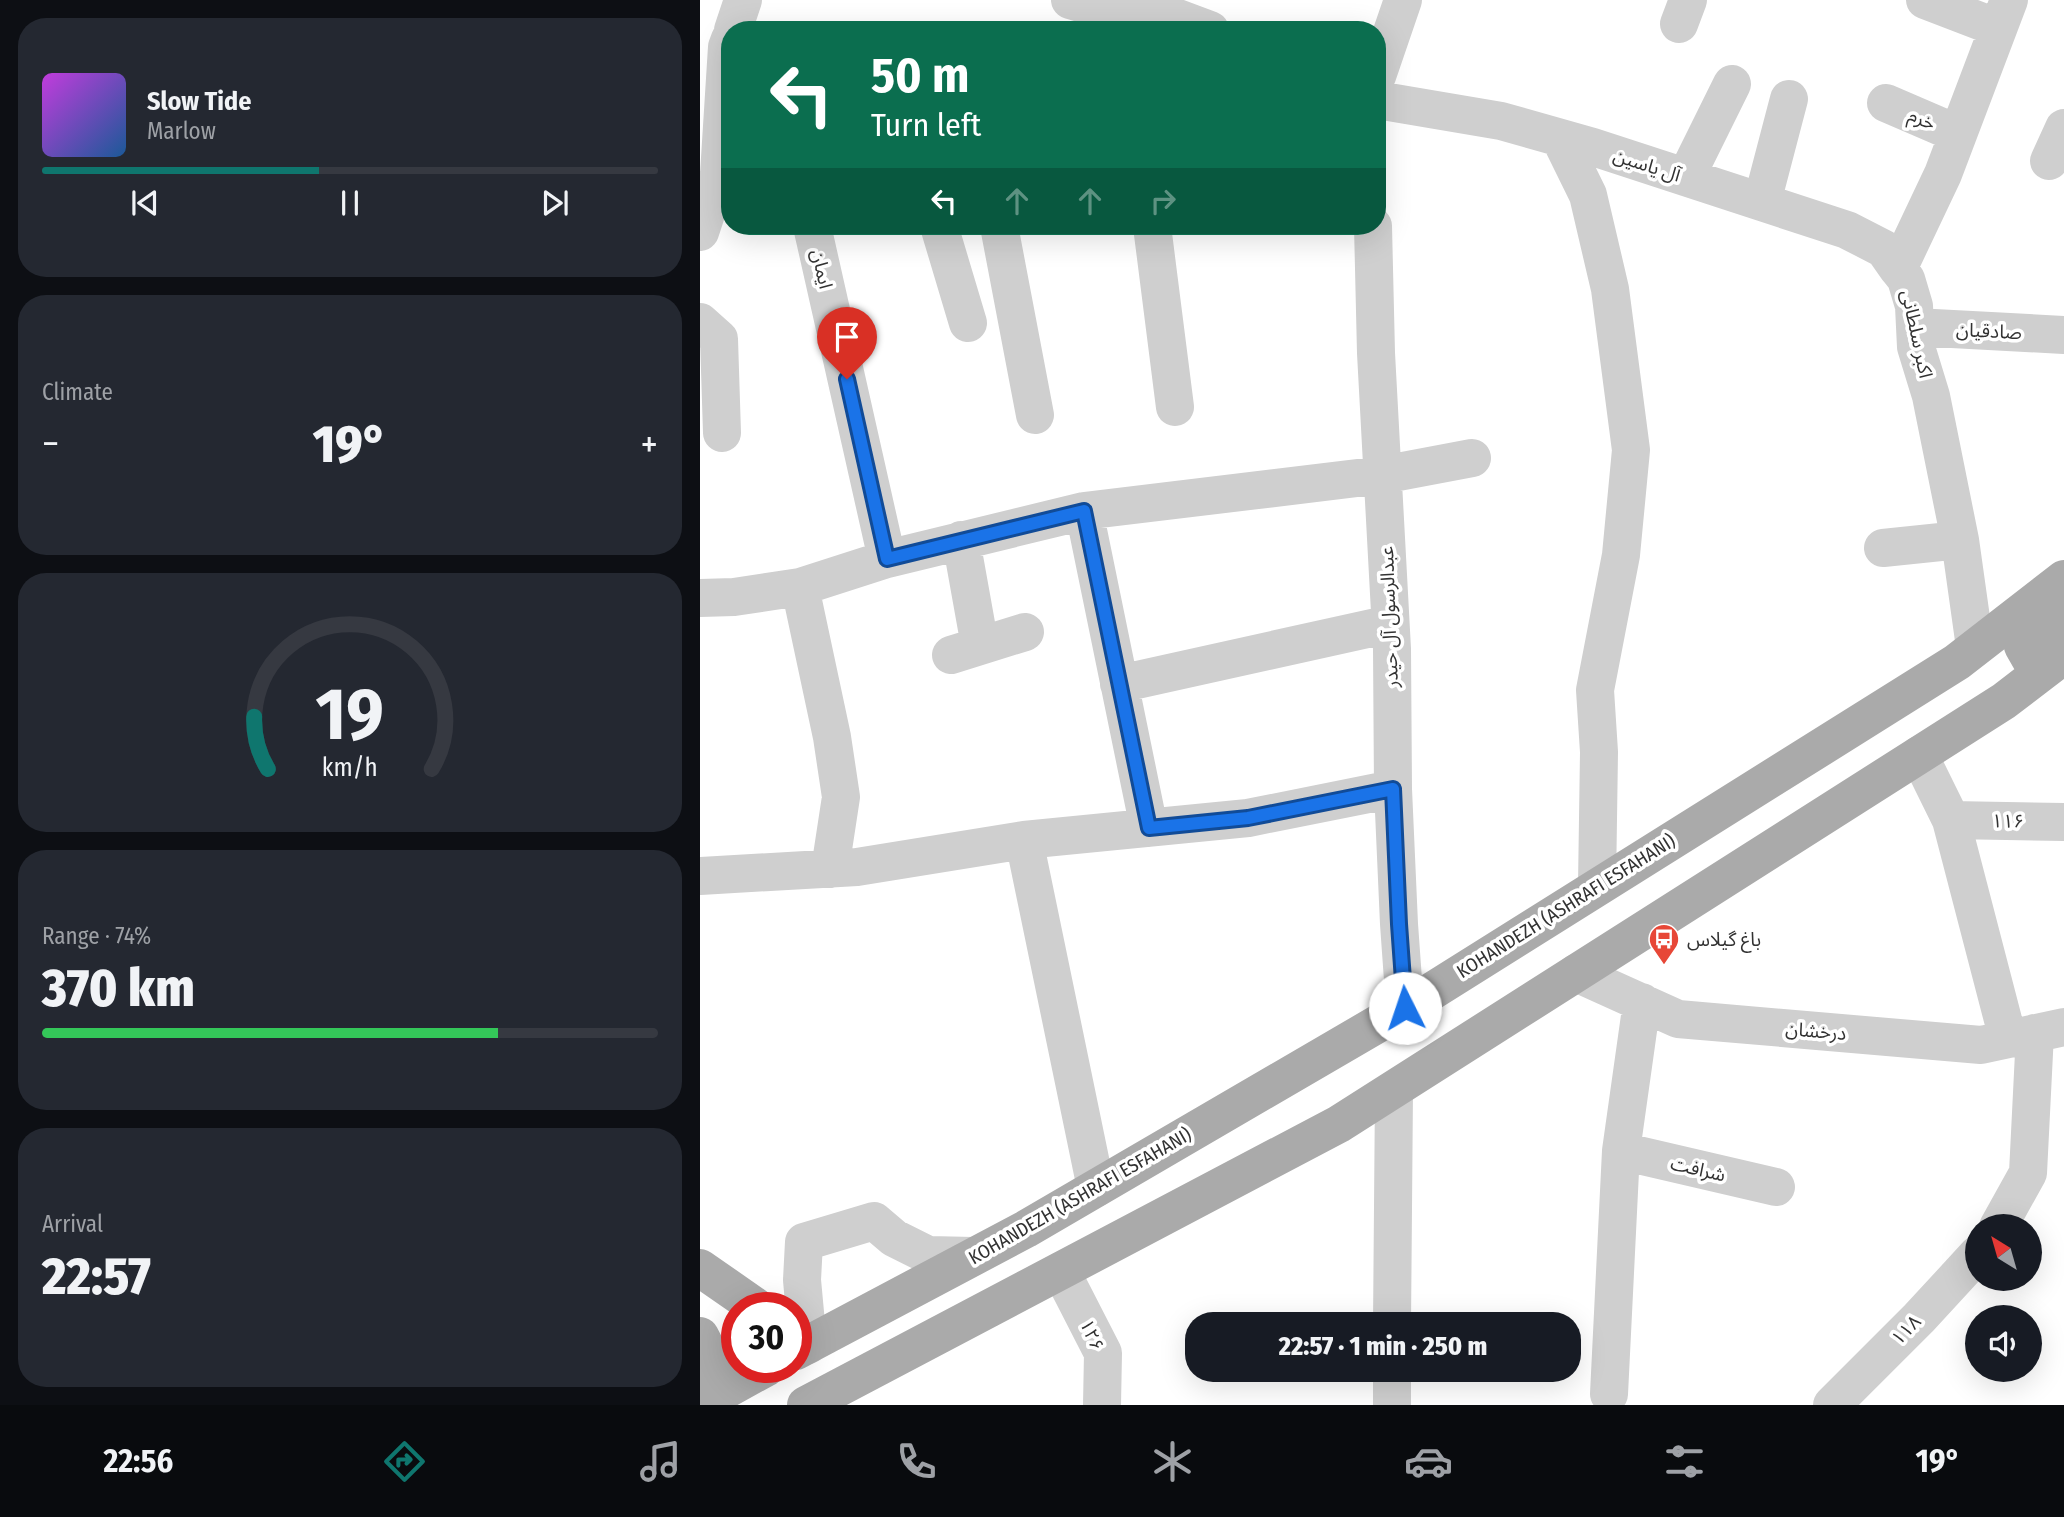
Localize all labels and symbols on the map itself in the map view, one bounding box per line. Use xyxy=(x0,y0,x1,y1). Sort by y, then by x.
street label: خرم xyxy=(1904,103,1939,138)
street label: آل یاسین xyxy=(1611,143,1685,187)
street label: ایمان xyxy=(806,247,838,291)
street label: اکبر سلطانی xyxy=(1896,288,1938,380)
pin xyxy=(817,307,877,379)
street label: صادقیان xyxy=(1956,318,2022,344)
street label: عبدالرسول آل حیدر xyxy=(1375,546,1403,689)
street label: ۱۱۶ xyxy=(1991,809,2025,833)
street label: KOHANDEZH (ASHRAFI ESFAHANI) xyxy=(1452,829,1680,983)
bus stop icon: باغ گیلاس xyxy=(1647,922,1681,966)
place label: باغ گیلاس xyxy=(1687,928,1761,953)
position arrow xyxy=(1368,971,1442,1045)
street label: درخشان xyxy=(1785,1017,1847,1045)
street label: KOHANDEZH (ASHRAFI ESFAHANI) xyxy=(965,1123,1195,1269)
street label: شرافت xyxy=(1668,1152,1728,1186)
north arrow xyxy=(1965,1214,2042,1292)
speed limit sign: 30 xyxy=(721,1292,812,1383)
street label: ۱۱۸ xyxy=(1886,1310,1926,1350)
street label: ۱۲۶ xyxy=(1075,1315,1109,1355)

